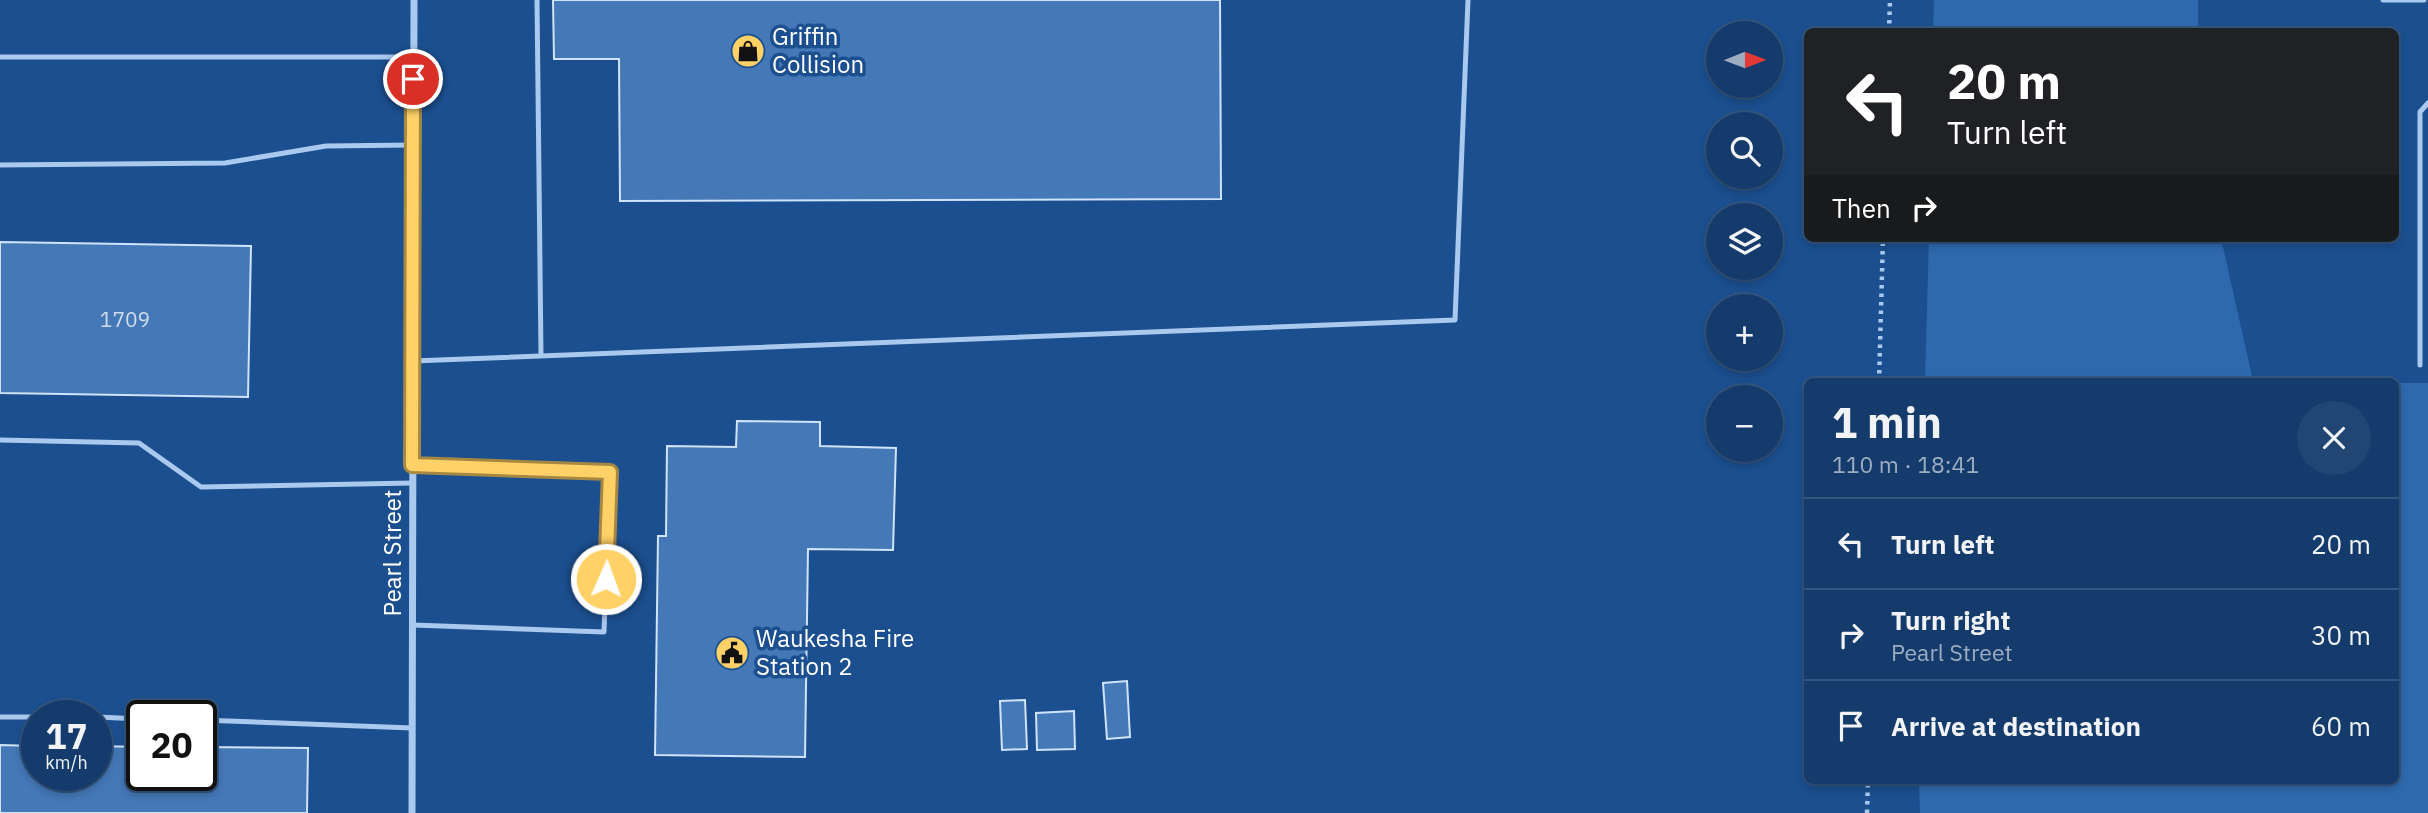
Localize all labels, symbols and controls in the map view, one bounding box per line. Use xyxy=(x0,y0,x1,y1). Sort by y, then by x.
place label: Griffin Collision xyxy=(772,20,864,80)
north arrow xyxy=(1706,21,1783,98)
map controls xyxy=(1706,21,1783,462)
shop icon: Griffin Collision xyxy=(729,32,767,70)
pin xyxy=(383,49,443,109)
text: 20 m xyxy=(1947,49,2061,112)
icon: left xyxy=(1832,56,1923,147)
icon: arrive xyxy=(394,60,432,98)
text: Turn left xyxy=(1947,111,2067,153)
button: search xyxy=(1706,112,1783,189)
icon: right xyxy=(1905,189,1943,227)
text: Then xyxy=(1832,191,1891,225)
button: layers xyxy=(1706,203,1783,280)
button: + xyxy=(1706,294,1783,371)
house number: 1709 xyxy=(100,305,150,333)
button: − xyxy=(1706,385,1783,462)
text: 1 min xyxy=(1832,395,1942,450)
button: close xyxy=(2297,401,2371,475)
text: 110 m · 18:41 xyxy=(1832,449,1979,479)
street label: Pearl Street xyxy=(376,490,408,616)
icon: left xyxy=(1832,525,1870,563)
text: Turn left xyxy=(1891,527,1994,561)
text: 20 m xyxy=(2311,527,2371,561)
position arrow xyxy=(569,542,643,616)
text: Turn right xyxy=(1891,603,2010,637)
icon: right xyxy=(1832,616,1870,654)
text: 30 m xyxy=(2311,618,2371,652)
place label: Waukesha Fire Station 2 xyxy=(756,622,914,682)
public building icon: Waukesha Fire Station 2 xyxy=(713,634,751,672)
text: Pearl Street xyxy=(1891,637,2013,667)
speed limit sign: 20 xyxy=(126,700,217,791)
icon: arrive xyxy=(1832,707,1870,745)
text: Arrive at destination xyxy=(1891,709,2141,743)
text: 60 m xyxy=(2311,709,2371,743)
text: 17 xyxy=(45,713,88,759)
text: km/h xyxy=(45,751,88,774)

